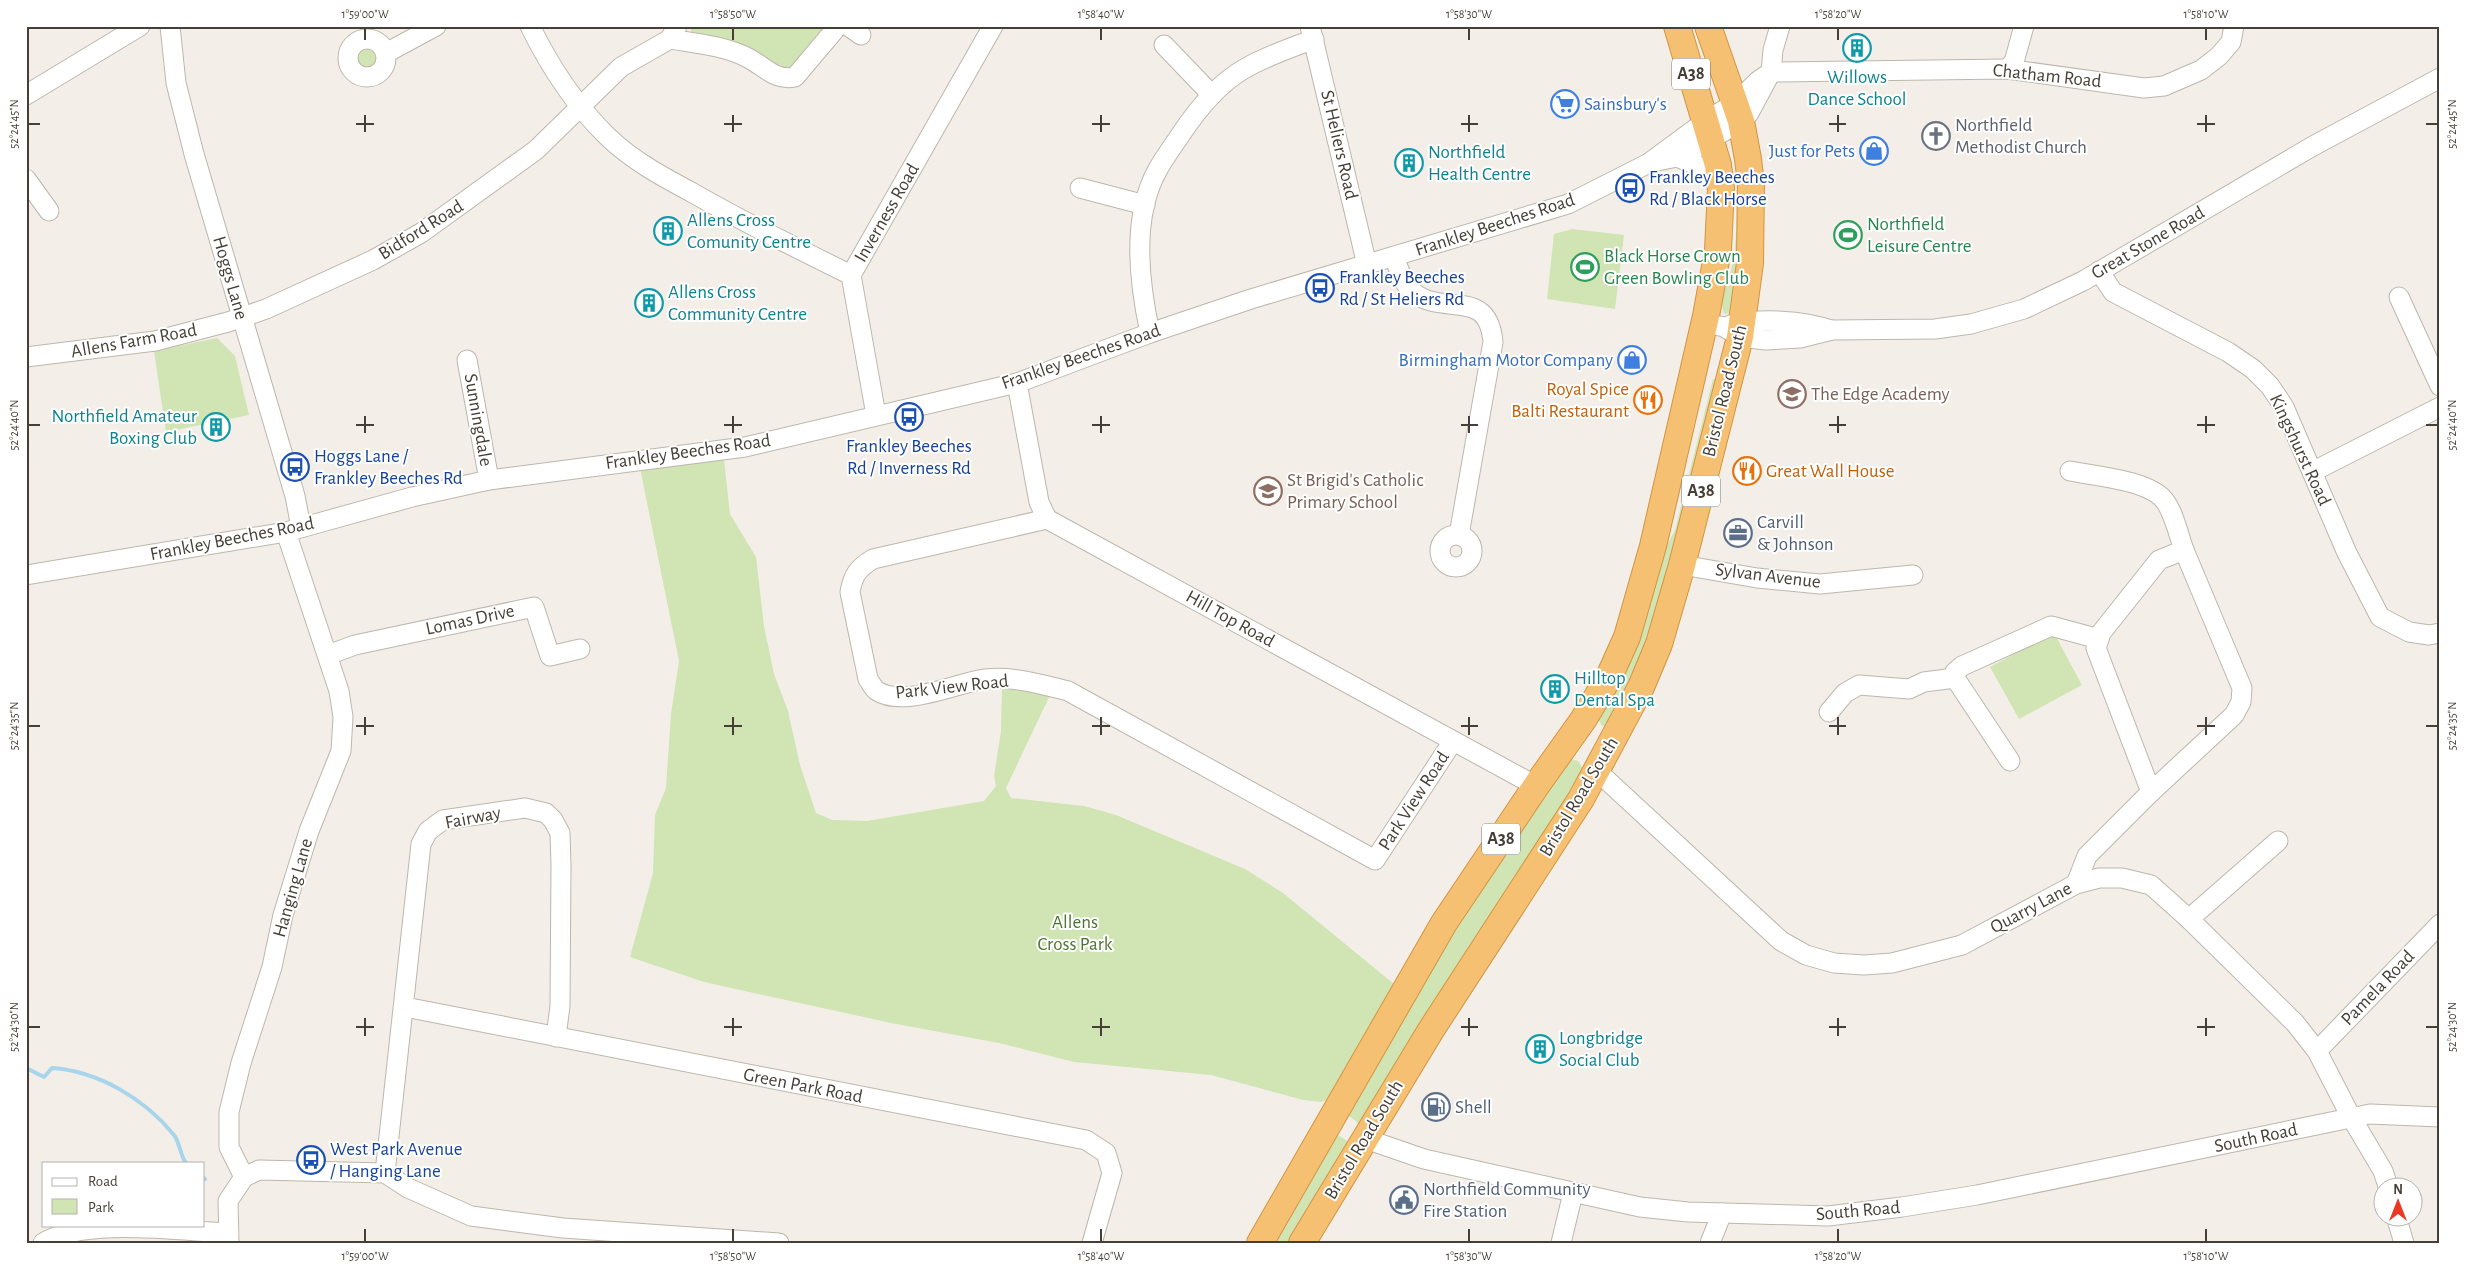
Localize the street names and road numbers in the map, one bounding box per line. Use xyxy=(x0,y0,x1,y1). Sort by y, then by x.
road number: A38 xyxy=(1672,59,1710,90)
street label: Chatham Road xyxy=(1992,61,2102,91)
street label: St Heliers Road xyxy=(1317,88,1361,202)
street label: Inverness Road xyxy=(851,160,923,266)
street label: Frankley Beeches Road xyxy=(1413,190,1577,260)
street label: Bidford Road xyxy=(375,196,467,264)
street label: Great Stone Road xyxy=(2088,203,2208,283)
street label: Hoggs Lane xyxy=(209,234,251,322)
street label: Allens Farm Road xyxy=(69,321,199,361)
street label: Frankley Beeches Road xyxy=(999,321,1163,393)
street label: Bristol Road South xyxy=(1699,323,1751,459)
street label: Sunningdale xyxy=(461,372,495,468)
street label: Kingshurst Road xyxy=(2266,391,2334,509)
street label: Frankley Beeches Road xyxy=(604,431,772,473)
road number: A38 xyxy=(1682,476,1720,506)
street label: Frankley Beeches Road xyxy=(148,514,316,564)
street label: Sylvan Avenue xyxy=(1714,560,1822,592)
street label: Hill Top Road xyxy=(1182,587,1278,651)
street label: Lomas Drive xyxy=(424,601,516,639)
street label: Park View Road xyxy=(894,672,1010,702)
street label: Bristol Road South xyxy=(1536,734,1622,860)
street label: Park View Road xyxy=(1375,748,1453,854)
street label: Fairway xyxy=(443,803,503,833)
road number: A38 xyxy=(1482,824,1520,854)
street label: Hanging Lane xyxy=(270,836,316,940)
street label: Quarry Lane xyxy=(1987,879,2075,937)
street label: Pamela Road xyxy=(2338,947,2418,1029)
street label: Green Park Road xyxy=(742,1065,865,1107)
street label: Bristol Road South xyxy=(1321,1077,1407,1203)
street label: South Road xyxy=(2213,1120,2299,1156)
street label: South Road xyxy=(1815,1198,1901,1224)

